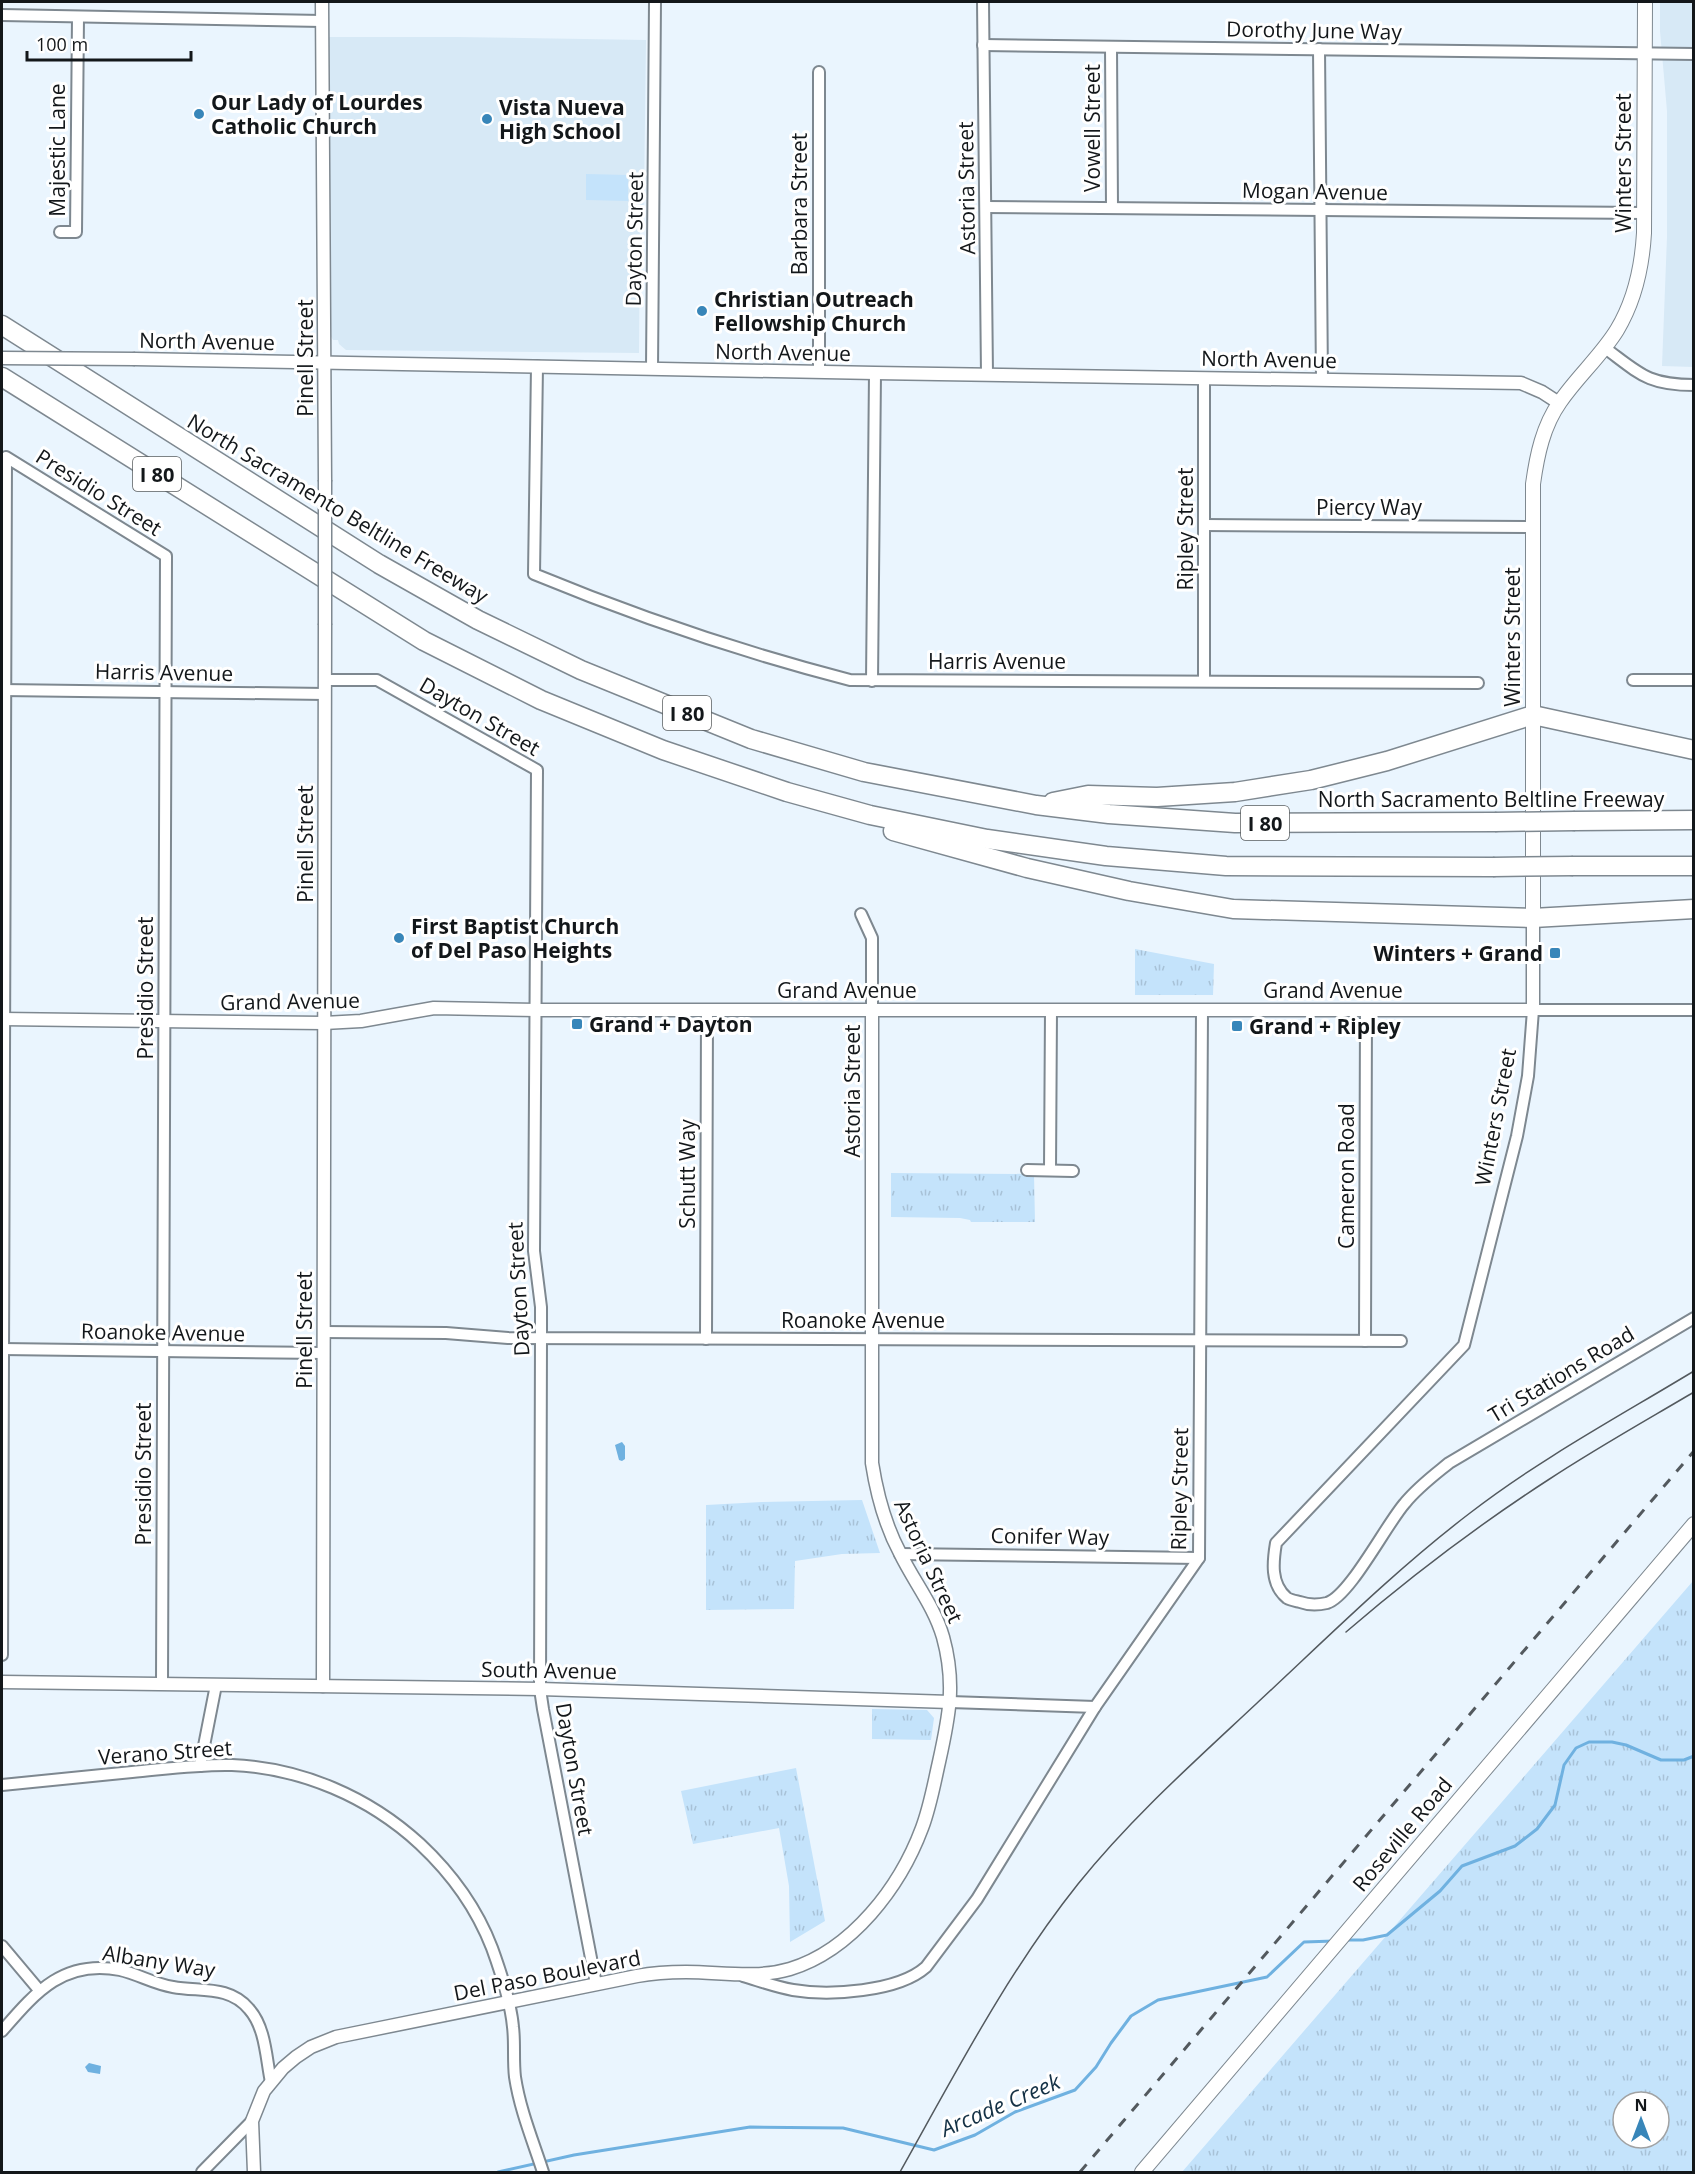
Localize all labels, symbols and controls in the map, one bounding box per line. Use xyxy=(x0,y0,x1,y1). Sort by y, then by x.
street label: Dorothy June Way xyxy=(1226,14,1403,46)
scale bar xyxy=(27,24,190,62)
text: 100 m xyxy=(36,32,88,56)
street label: Vowell Street xyxy=(1078,64,1106,192)
street label: Majestic Lane xyxy=(43,83,71,217)
place label: Our Lady of Lourdes Catholic Church xyxy=(211,88,423,140)
place label: Vista Nueva High School xyxy=(499,93,625,145)
street label: Winters Street xyxy=(1609,93,1637,233)
marker: Our Lady of Lourdes Catholic Church xyxy=(192,107,206,121)
marker: Vista Nueva High School xyxy=(480,112,494,126)
street label: Astoria Street xyxy=(951,121,981,255)
street label: Barbara Street xyxy=(785,133,813,275)
street label: Dayton Street xyxy=(619,172,649,306)
street label: Mogan Avenue xyxy=(1242,176,1388,206)
place label: Christian Outreach Fellowship Church xyxy=(714,285,914,337)
street label: Pinell Street xyxy=(291,299,319,417)
marker: Christian Outreach Fellowship Church xyxy=(695,304,709,318)
street label: North Avenue xyxy=(139,326,275,356)
street label: North Avenue xyxy=(715,337,851,367)
street label: North Avenue xyxy=(1201,344,1337,374)
street label: North Sacramento Beltline Freeway xyxy=(182,407,494,609)
street label: Presidio Street xyxy=(31,442,167,542)
road number: I 80 xyxy=(133,457,181,491)
street label: Ripley Street xyxy=(1171,468,1199,590)
street label: Piercy Way xyxy=(1316,493,1422,521)
street label: Winters Street xyxy=(1498,567,1526,707)
street label: Harris Avenue xyxy=(928,647,1066,675)
street label: Harris Avenue xyxy=(95,657,233,687)
street label: Dayton Street xyxy=(415,670,545,762)
road number: I 80 xyxy=(663,696,711,730)
street label: Pinell Street xyxy=(291,785,319,903)
street label: North Sacramento Beltline Freeway xyxy=(1318,785,1665,813)
road number: I 80 xyxy=(1241,806,1289,840)
place label: First Baptist Church of Del Paso Heights xyxy=(411,912,619,964)
street label: Presidio Street xyxy=(131,916,159,1060)
marker: First Baptist Church of Del Paso Heights xyxy=(392,931,406,945)
place label: Winters + Grand xyxy=(1374,939,1543,967)
marker: Winters + Grand xyxy=(1548,946,1562,960)
street label: Grand Avenue xyxy=(777,976,917,1004)
street label: Grand Avenue xyxy=(1263,976,1403,1004)
street label: Grand Avenue xyxy=(220,986,360,1016)
place label: Grand + Dayton xyxy=(589,1010,753,1038)
place label: Grand + Ripley xyxy=(1249,1012,1401,1040)
marker: Grand + Dayton xyxy=(570,1017,584,1031)
marker: Grand + Ripley xyxy=(1230,1019,1244,1033)
street label: Astoria Street xyxy=(838,1024,866,1158)
street label: Winters Street xyxy=(1468,1046,1522,1188)
street label: Cameron Road xyxy=(1332,1103,1360,1249)
street label: Schutt Way xyxy=(673,1119,701,1229)
street label: Dayton Street xyxy=(500,1221,536,1357)
street label: Pinell Street xyxy=(290,1271,318,1389)
street label: Roanoke Avenue xyxy=(781,1306,945,1334)
street label: Roanoke Avenue xyxy=(81,1317,245,1347)
street label: Tri Stations Road xyxy=(1483,1319,1639,1429)
street label: Presidio Street xyxy=(129,1402,157,1546)
street label: Ripley Street xyxy=(1164,1427,1194,1551)
street label: Astoria Street xyxy=(888,1495,970,1627)
street label: Conifer Way xyxy=(991,1521,1110,1551)
street label: South Avenue xyxy=(481,1655,617,1685)
street label: Dayton Street xyxy=(550,1700,600,1838)
street label: Verano Street xyxy=(97,1733,233,1771)
street label: Roseville Road xyxy=(1346,1771,1458,1897)
street label: Albany Way xyxy=(101,1938,218,1984)
street label: Del Paso Boulevard xyxy=(451,1943,643,2007)
water label: Arcade Creek xyxy=(934,2065,1066,2143)
north arrow xyxy=(1611,2090,1671,2150)
text: N xyxy=(1634,2094,1648,2116)

